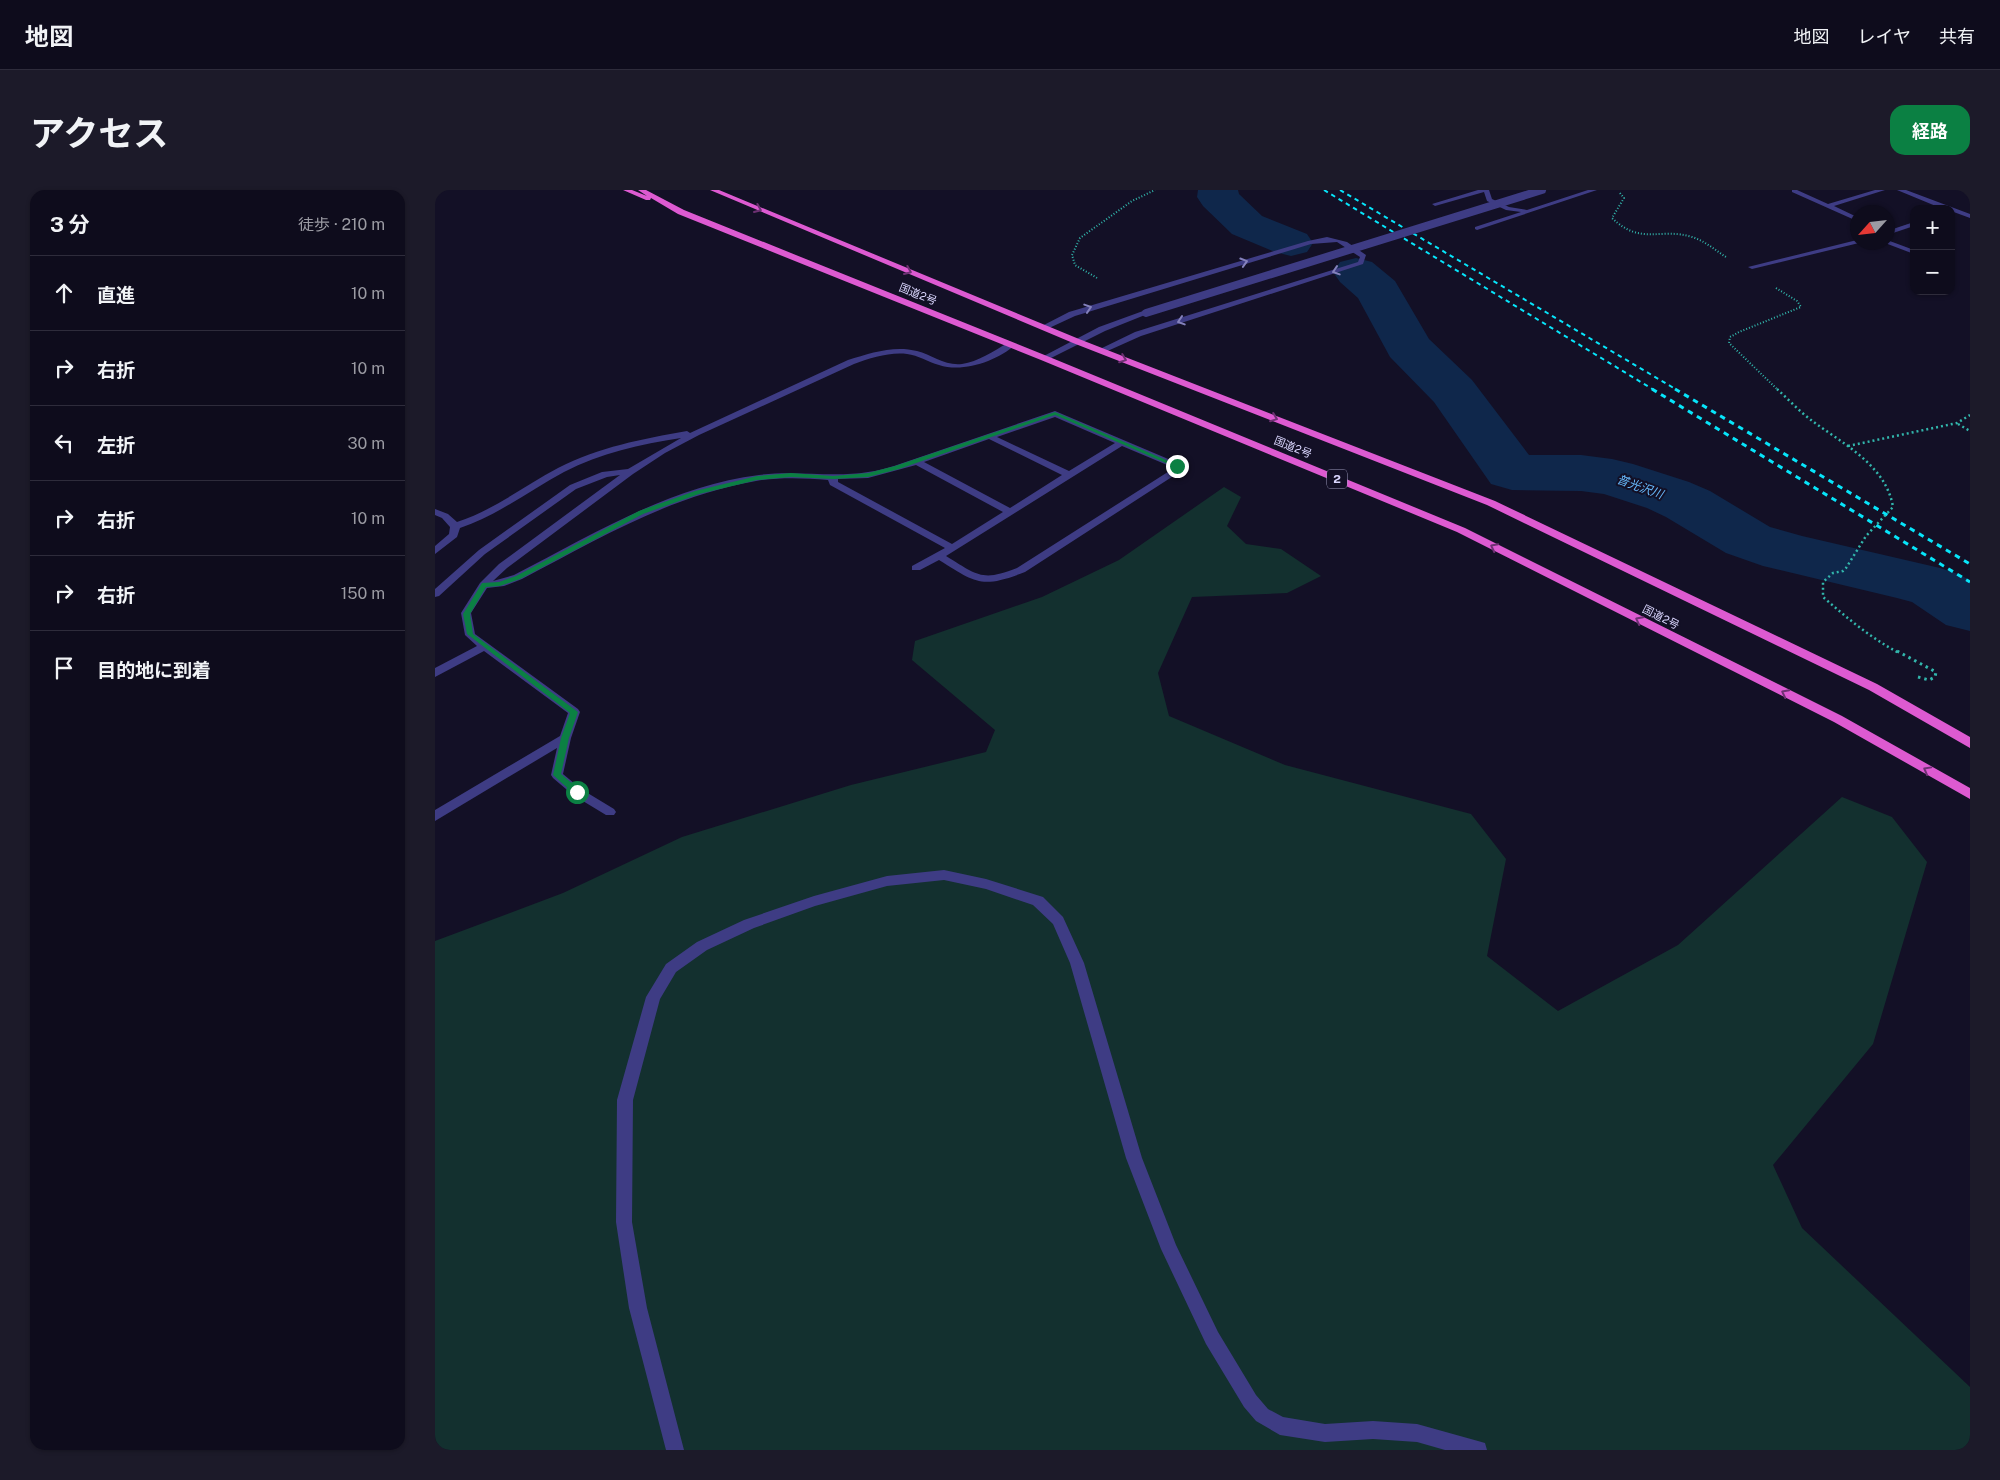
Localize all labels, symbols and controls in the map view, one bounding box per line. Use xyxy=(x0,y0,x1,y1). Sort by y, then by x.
text: 地図 xyxy=(25,22,73,50)
text: 地図 xyxy=(1794,26,1830,47)
text: レイヤ xyxy=(1858,26,1911,47)
text: 共有 xyxy=(1939,26,1975,47)
button: 経路 xyxy=(1890,105,1970,155)
text: アクセス xyxy=(30,113,168,154)
one-way arrow xyxy=(753,202,762,213)
north arrow xyxy=(1850,205,1895,250)
map controls xyxy=(1910,205,1955,295)
button: + xyxy=(1910,205,1955,250)
text: 3 分 xyxy=(50,212,90,237)
text: 徒歩 · 210 m xyxy=(298,215,385,234)
button: − xyxy=(1910,250,1955,295)
one-way arrow xyxy=(1239,257,1248,267)
one-way arrow xyxy=(903,265,912,275)
one-way arrow xyxy=(1332,265,1341,275)
icon: ahead xyxy=(50,279,78,307)
street label: 国道2号 xyxy=(897,281,939,307)
text: 直進 xyxy=(97,284,135,306)
text: 10 m xyxy=(351,284,385,303)
one-way arrow xyxy=(1084,304,1092,314)
one-way arrow xyxy=(1178,315,1186,325)
one-way arrow xyxy=(1118,353,1127,363)
icon: right xyxy=(50,354,78,382)
text: 右折 xyxy=(97,359,135,381)
text: 10 m xyxy=(351,359,385,378)
one-way arrow xyxy=(1269,412,1278,423)
icon: left xyxy=(50,429,78,457)
text: 左折 xyxy=(97,434,135,456)
text: 30 m xyxy=(348,434,385,453)
street label: 国道2号 xyxy=(1272,434,1314,460)
route end xyxy=(1166,455,1189,478)
road number: 2 xyxy=(1327,470,1347,488)
water label: 普光沢川 xyxy=(1615,472,1667,502)
icon: right xyxy=(50,504,78,532)
text: 右折 xyxy=(97,509,135,531)
text: 10 m xyxy=(351,509,385,528)
one-way arrow xyxy=(1490,543,1499,553)
icon: right xyxy=(50,579,78,607)
text: 右折 xyxy=(97,584,135,606)
text: 150 m xyxy=(341,584,385,603)
street label: 国道2号 xyxy=(1641,603,1681,631)
one-way arrow xyxy=(1635,615,1644,626)
icon: arrive xyxy=(50,654,78,682)
text: 目的地に到着 xyxy=(97,659,211,681)
one-way arrow xyxy=(1781,689,1790,699)
one-way arrow xyxy=(1924,766,1933,776)
route start xyxy=(566,781,589,804)

